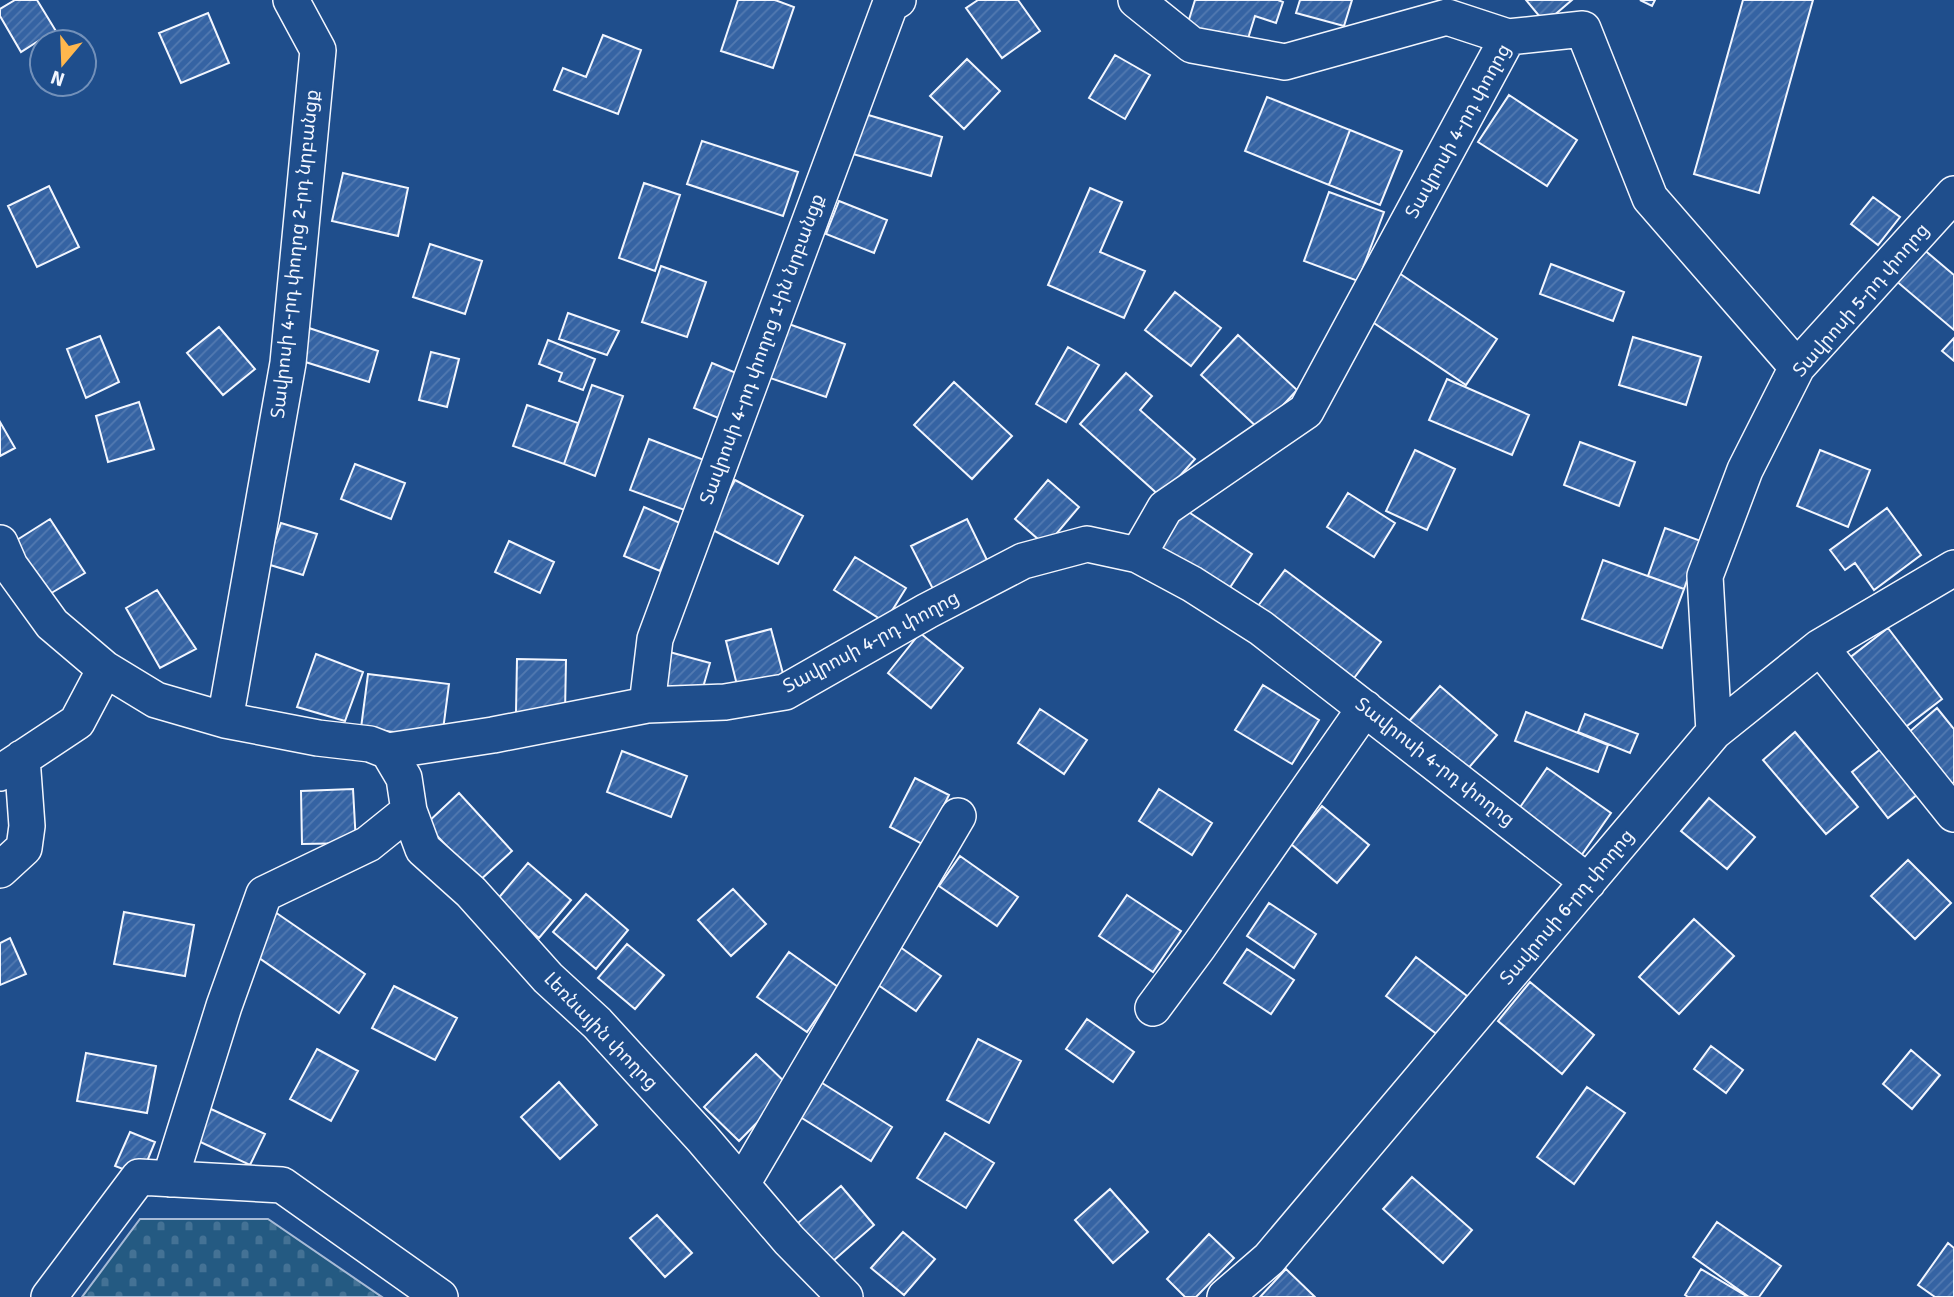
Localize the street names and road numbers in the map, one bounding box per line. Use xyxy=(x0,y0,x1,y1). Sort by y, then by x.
street label: Տավրոսի 4-րդ փողոց xyxy=(1400,39,1516,223)
street label: Տավրոսի 4-րդ փողոց 2-րդ նրբանցք xyxy=(266,88,324,420)
street label: Տավրոսի 4-րդ փողոց 1-ին նրբանցք xyxy=(694,190,830,508)
street label: Տավրոսի 5-րդ փողոց xyxy=(1788,218,1934,382)
street label: Տավրոսի 4-րդ փողոց xyxy=(779,585,963,699)
street label: Տավրոսի 4-րդ փողոց xyxy=(1350,692,1520,832)
street label: Տավրոսի 6-րդ փողոց xyxy=(1495,824,1639,990)
street label: Լեռնային փողոց xyxy=(539,967,663,1095)

